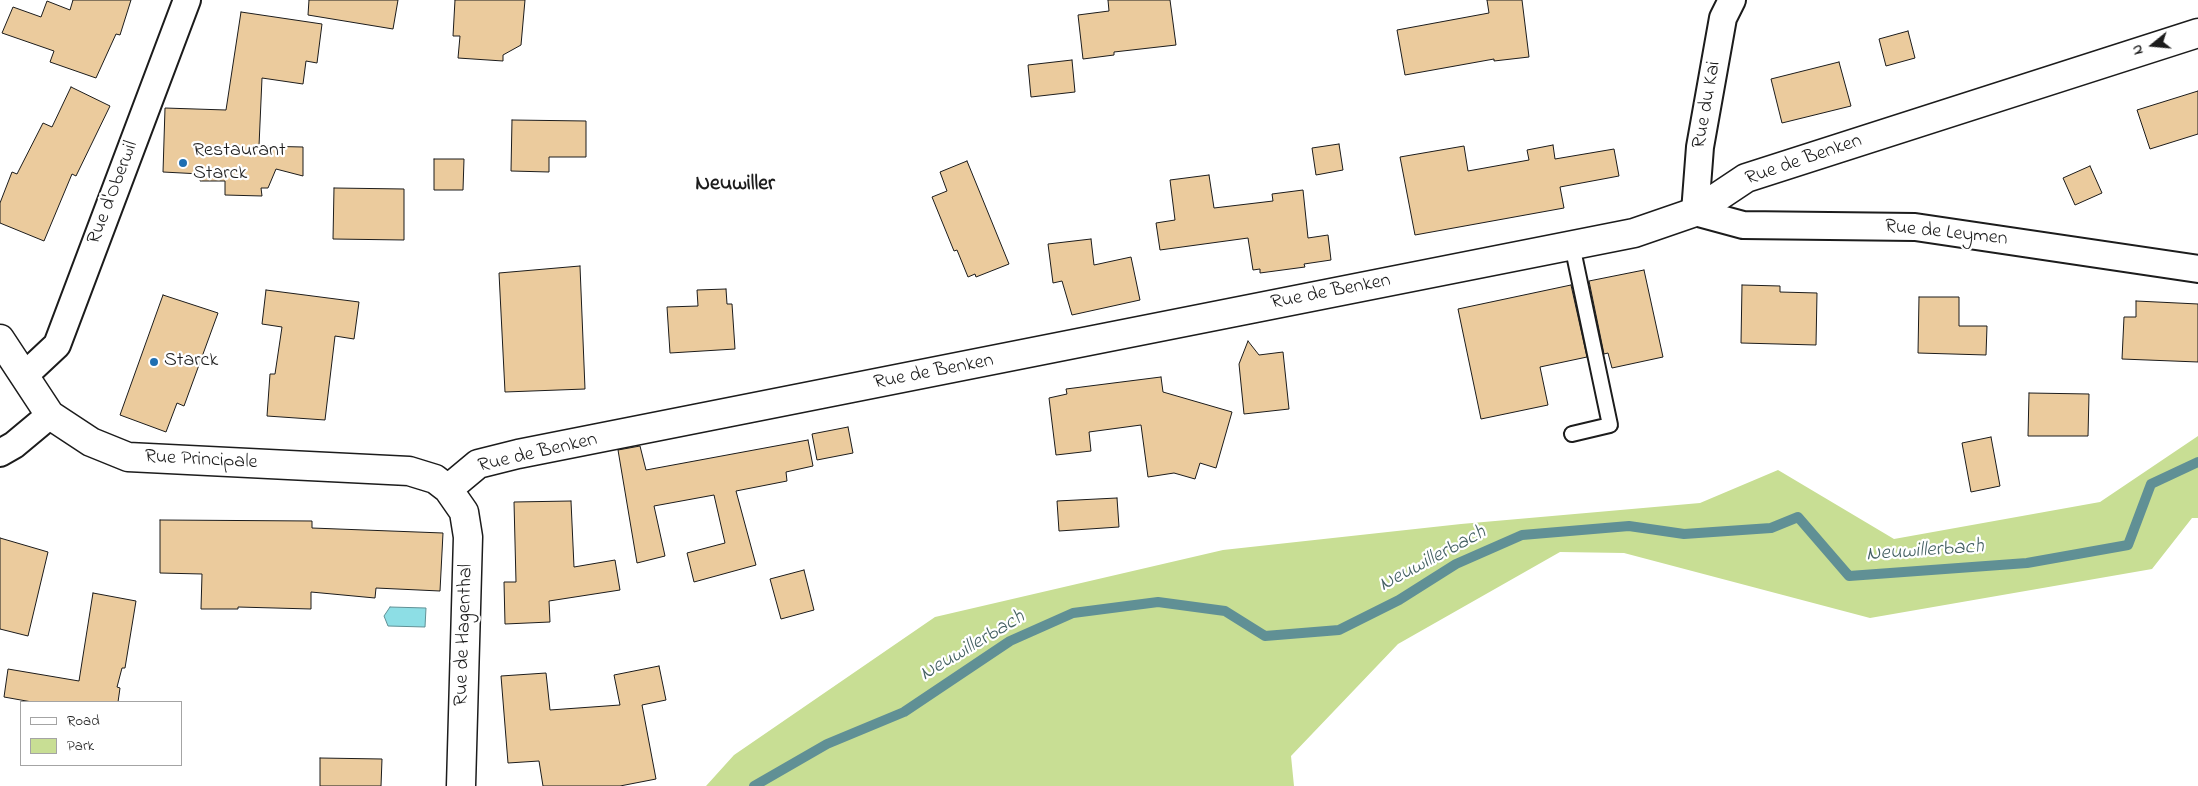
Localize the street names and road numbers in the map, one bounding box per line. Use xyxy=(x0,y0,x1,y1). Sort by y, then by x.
street label: Rue du Kai xyxy=(1689,60,1727,150)
street label: Rue de Benken xyxy=(1743,130,1865,192)
street label: Rue d'Oberwil xyxy=(83,138,145,248)
street label: Rue de Leymen xyxy=(1883,216,2009,252)
street label: Rue de Benken xyxy=(1269,270,1393,316)
street label: Rue de Benken xyxy=(872,350,996,396)
street label: Rue de Benken xyxy=(476,429,600,479)
street label: Rue Principale xyxy=(144,446,258,476)
street label: Rue de Hagenthal xyxy=(451,564,479,706)

